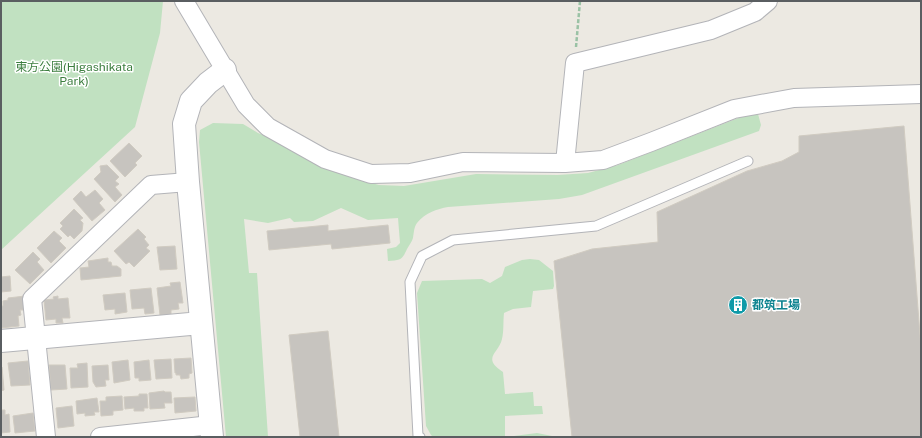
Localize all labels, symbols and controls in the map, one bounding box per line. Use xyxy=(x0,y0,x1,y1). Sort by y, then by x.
park label: 東方公園(Higashikata Park) xyxy=(15,60,133,88)
building icon: 都筑工場 xyxy=(727,294,749,316)
place label: 都筑工場 xyxy=(752,298,800,312)

